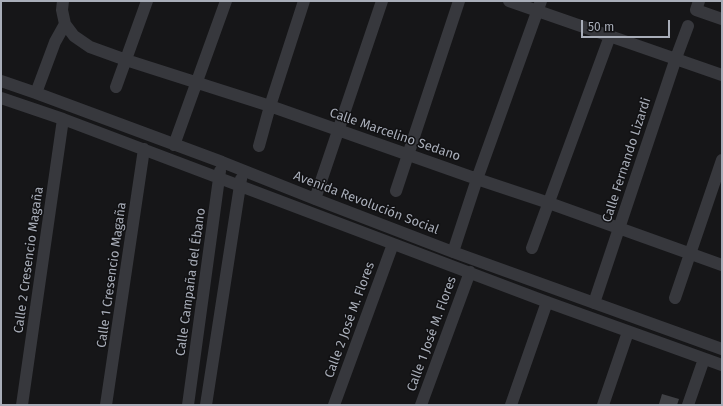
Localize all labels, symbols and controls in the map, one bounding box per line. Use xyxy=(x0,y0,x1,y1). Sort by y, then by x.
scale bar xyxy=(583,12,672,38)
text: 50 m xyxy=(588,20,614,34)
street label: Calle Fernando Lizardi xyxy=(599,96,655,224)
street label: Calle Marcelino Sedano xyxy=(328,105,462,165)
street label: Avenida Revolución Social xyxy=(291,168,441,238)
street label: Calle 2 Cresencio Magaña xyxy=(11,186,47,334)
street label: Calle 1 Cresencio Magaña xyxy=(94,201,130,349)
street label: Calle Campaña del Ébano xyxy=(173,207,209,357)
street label: Calle 2 José M. Flores xyxy=(322,260,378,380)
street label: Calle 1 José M. Flores xyxy=(404,274,460,394)

